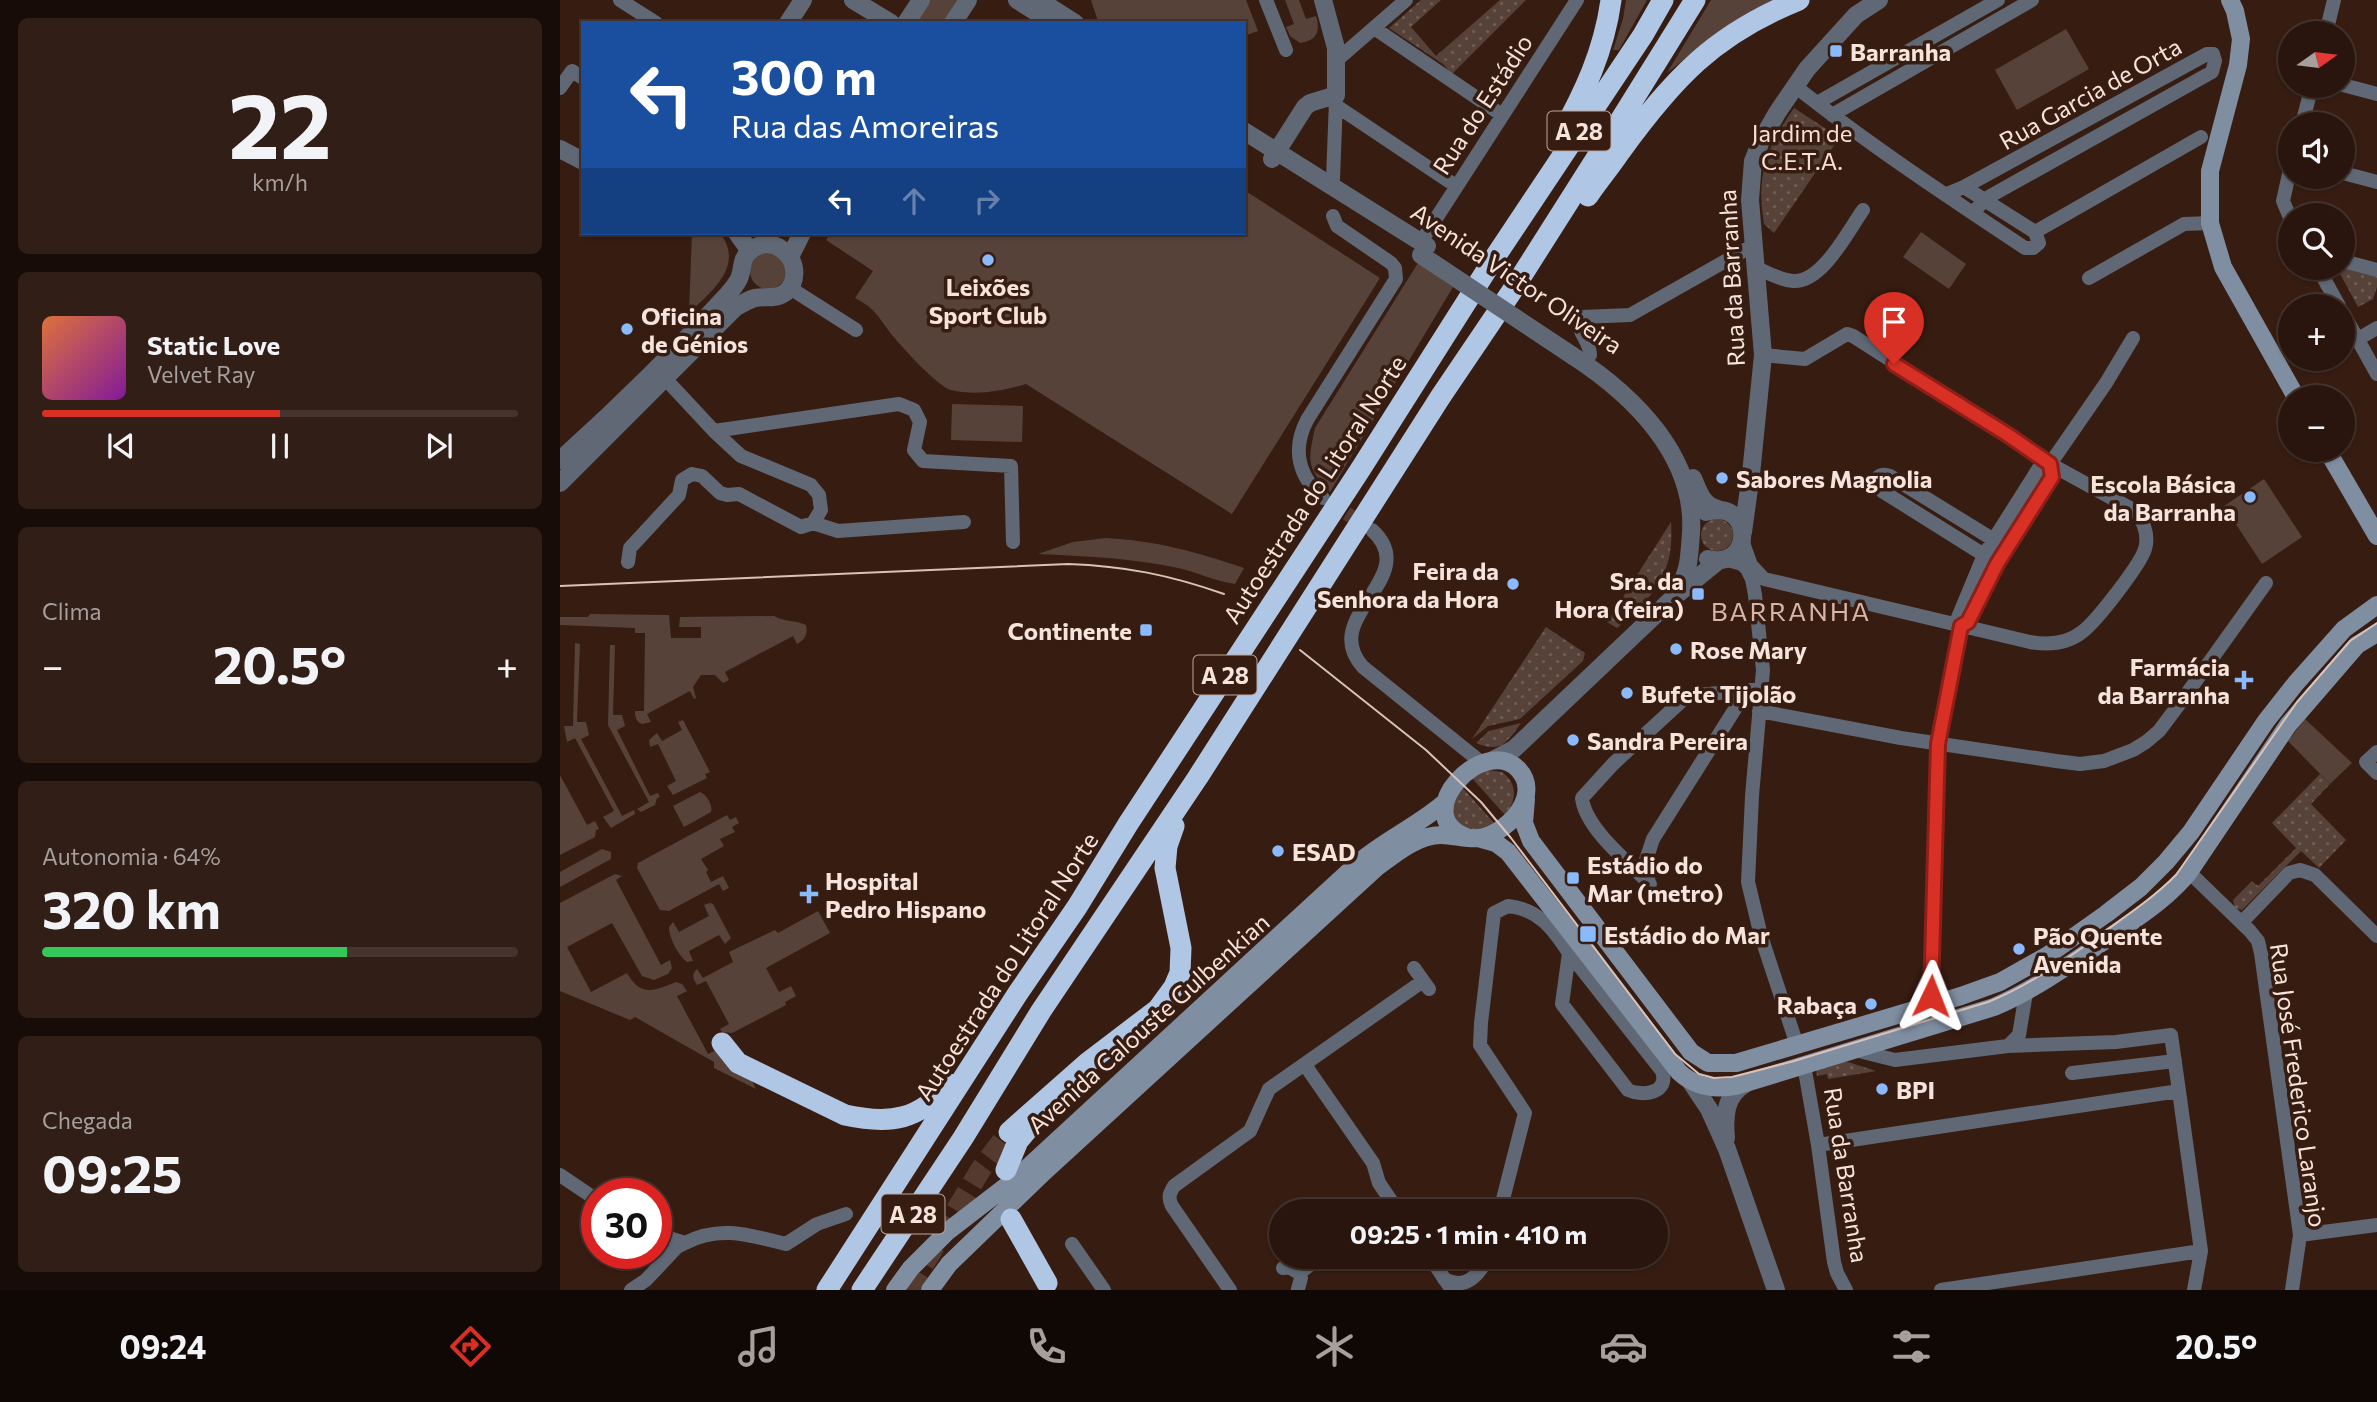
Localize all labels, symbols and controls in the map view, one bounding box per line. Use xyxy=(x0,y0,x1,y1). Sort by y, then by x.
north arrow xyxy=(2278,21,2356,98)
map controls xyxy=(2278,21,2355,462)
street label: Rua do Estádio xyxy=(1426,29,1538,179)
street label: Rua Garcia de Orta xyxy=(1994,31,2186,155)
place label: Barranha xyxy=(1850,37,1951,66)
marker: Barranha xyxy=(1828,43,1844,59)
text: 300 m xyxy=(731,45,877,105)
icon: left xyxy=(616,49,707,140)
text: 22 xyxy=(228,66,332,178)
text: Rua das Amoreiras xyxy=(731,105,999,145)
road number: A 28 xyxy=(1548,112,1610,150)
button: sound xyxy=(2278,112,2355,189)
park label: Jardim de C.E.T.A. xyxy=(1752,118,1852,175)
text: km/h xyxy=(252,168,308,196)
icon: left xyxy=(822,182,860,220)
icon: ahead xyxy=(895,182,933,220)
icon: right xyxy=(968,182,1006,220)
street label: Rua da Barranha xyxy=(1712,189,1750,367)
street label: Avenida Victor Oliveira xyxy=(1406,197,1628,359)
button: search xyxy=(2278,203,2355,280)
marker: Leixões Sport Club xyxy=(980,252,996,268)
place label: Leixões Sport Club xyxy=(929,272,1047,329)
pin xyxy=(1864,292,1924,364)
button: + xyxy=(2278,294,2355,371)
place label: Oficina de Génios xyxy=(641,301,748,358)
icon: arrive xyxy=(1875,303,1913,341)
marker: Oficina de Génios xyxy=(619,321,635,337)
text: Static Love xyxy=(147,329,280,360)
street label: Autoestrada do Litoral Norte xyxy=(1216,350,1412,628)
text: Velvet Ray xyxy=(147,360,255,388)
button: − xyxy=(2278,385,2355,462)
icon: previous xyxy=(102,427,140,465)
icon: pause xyxy=(261,427,299,465)
icon: next xyxy=(420,427,458,465)
place label: Sabores Magnolia xyxy=(1736,464,1932,493)
place label: Escola Básica da Barranha xyxy=(2090,469,2236,526)
marker: Sabores Magnolia xyxy=(1714,470,1730,486)
marker: Escola Básica da Barranha xyxy=(2242,489,2258,505)
place label: Feira da Senhora da Hora xyxy=(1317,556,1499,613)
place label: Sra. da Hora (feira) xyxy=(1554,566,1684,623)
marker: Feira da Senhora da Hora xyxy=(1505,576,1521,592)
marker: Sra. da Hora (feira) xyxy=(1690,586,1706,602)
district label: BARRANHA xyxy=(1711,595,1871,626)
text: Clima xyxy=(42,597,102,625)
place label: Continente xyxy=(1007,616,1132,645)
marker: Continente xyxy=(1138,622,1154,638)
text: 20.5° xyxy=(213,631,346,695)
place label: Rose Mary xyxy=(1690,635,1807,664)
text: − xyxy=(42,641,64,688)
text: + xyxy=(496,641,518,688)
marker: Rose Mary xyxy=(1668,641,1684,657)
place label: Farmácia da Barranha xyxy=(2098,652,2230,709)
road number: A 28 xyxy=(1194,656,1256,694)
marker: Farmácia da Barranha xyxy=(2236,672,2252,688)
place label: Bufete Tijolão xyxy=(1641,679,1796,708)
marker: Bufete Tijolão xyxy=(1619,685,1635,701)
place label: Sandra Pereira xyxy=(1587,726,1748,755)
marker: Sandra Pereira xyxy=(1565,732,1581,748)
street label: Autoestrada do Litoral Norte xyxy=(908,827,1104,1105)
place label: ESAD xyxy=(1292,837,1356,866)
text: Autonomia · 64% xyxy=(42,842,221,870)
marker: ESAD xyxy=(1270,843,1286,859)
place label: Estádio do Mar (metro) xyxy=(1587,850,1723,907)
place label: Hospital Pedro Hispano xyxy=(825,866,986,923)
marker: Estádio do Mar (metro) xyxy=(1565,870,1581,886)
text: 320 km xyxy=(42,876,221,940)
marker: Hospital Pedro Hispano xyxy=(799,884,819,904)
street label: Avenida Calouste Gulbenkian xyxy=(1021,907,1275,1139)
place label: Estádio do Mar xyxy=(1604,920,1770,949)
place label: Pão Quente Avenida xyxy=(2033,921,2162,978)
marker: Estádio do Mar xyxy=(1578,924,1598,944)
marker: Pão Quente Avenida xyxy=(2011,941,2027,957)
street label: Rua José Frederico Laranjo xyxy=(2265,941,2333,1229)
position arrow xyxy=(1894,959,1968,1033)
place label: Rabaça xyxy=(1777,990,1857,1019)
marker: Rabaça xyxy=(1863,996,1879,1012)
place label: BPI xyxy=(1896,1075,1935,1104)
marker: BPI xyxy=(1874,1081,1890,1097)
street label: Rua da Barranha xyxy=(1819,1085,1875,1265)
text: Chegada xyxy=(42,1106,133,1134)
text: 09:25 xyxy=(42,1140,182,1204)
speed limit sign: 30 xyxy=(581,1178,672,1269)
road number: A 28 xyxy=(882,1194,944,1233)
text: 09:25 · 1 min · 410 m xyxy=(1350,1218,1587,1249)
icon: directions xyxy=(446,1322,495,1371)
icon: music xyxy=(734,1322,783,1371)
icon: phone xyxy=(1022,1322,1071,1371)
icon: climate xyxy=(1310,1322,1359,1371)
icon: car xyxy=(1599,1322,1648,1371)
icon: filters xyxy=(1887,1322,1936,1371)
text: 09:24 xyxy=(120,1326,206,1366)
text: 20.5° xyxy=(2175,1326,2257,1366)

